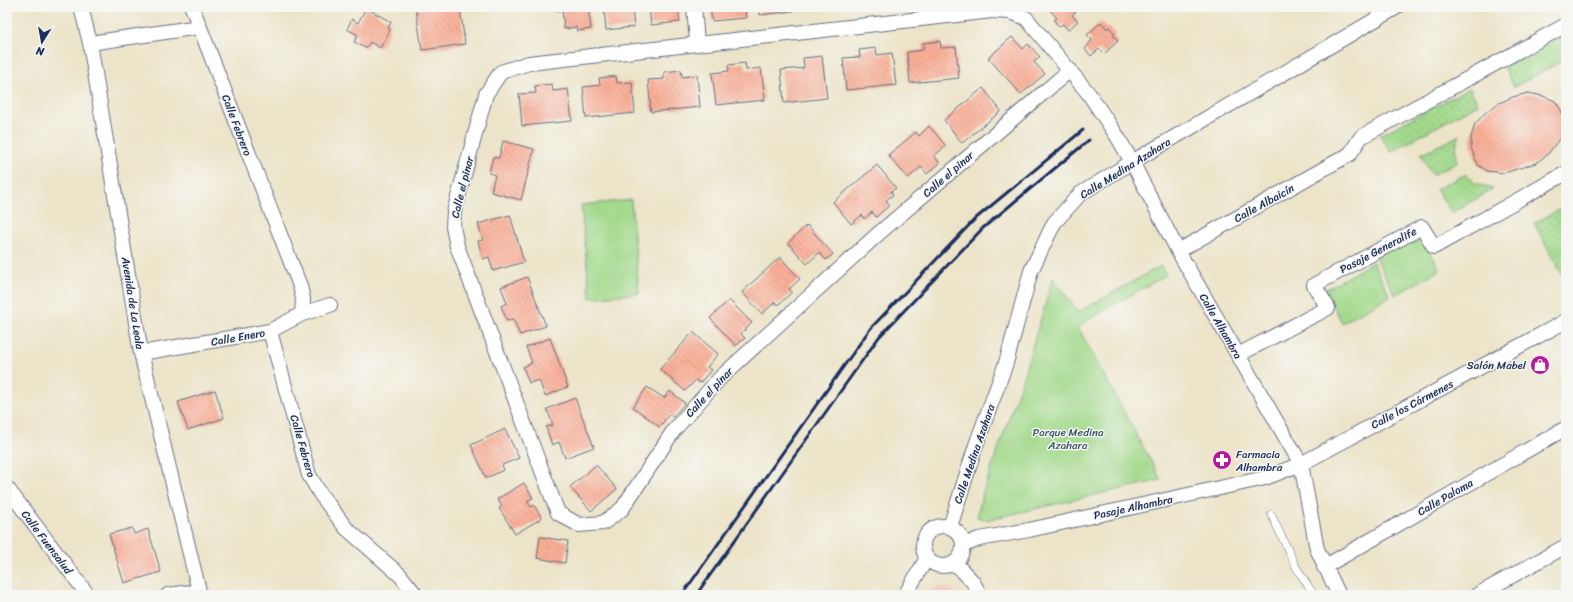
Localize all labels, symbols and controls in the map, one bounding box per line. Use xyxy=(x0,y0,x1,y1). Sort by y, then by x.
north arrow xyxy=(22,22,62,62)
text: N xyxy=(34,41,47,62)
street label: Calle Febrero xyxy=(216,92,257,159)
street label: Calle Medina Azahara xyxy=(1076,132,1175,204)
street label: Calle el pinar xyxy=(918,146,979,202)
street label: Calle el pinar xyxy=(446,154,479,220)
street label: Calle Albaicín xyxy=(1231,179,1298,228)
street label: Pasaje Generalife xyxy=(1336,222,1421,279)
street label: Avenida de La Leala xyxy=(116,254,149,351)
street label: Calle Alhambra xyxy=(1194,290,1247,363)
street label: Calle Enero xyxy=(210,323,267,352)
shop icon: Salón Mabel xyxy=(1529,354,1551,376)
place label: Salón Mabel xyxy=(1467,356,1527,375)
street label: Calle el pinar xyxy=(681,362,738,422)
street label: Calle los Cármenes xyxy=(1367,374,1458,434)
street label: Calle Medina Azahara xyxy=(949,401,1001,507)
street label: Calle Febrero xyxy=(284,412,321,480)
park label: Parque Medina Azahara xyxy=(1032,423,1104,455)
place label: Farmacia Alhambra xyxy=(1235,445,1283,477)
pharmacy icon: Farmacia Alhambra xyxy=(1211,449,1233,471)
street label: Calle Paloma xyxy=(1414,474,1477,521)
street label: Pasaje Alhambra xyxy=(1092,490,1175,525)
street label: Calle Fuensalud xyxy=(16,506,78,579)

